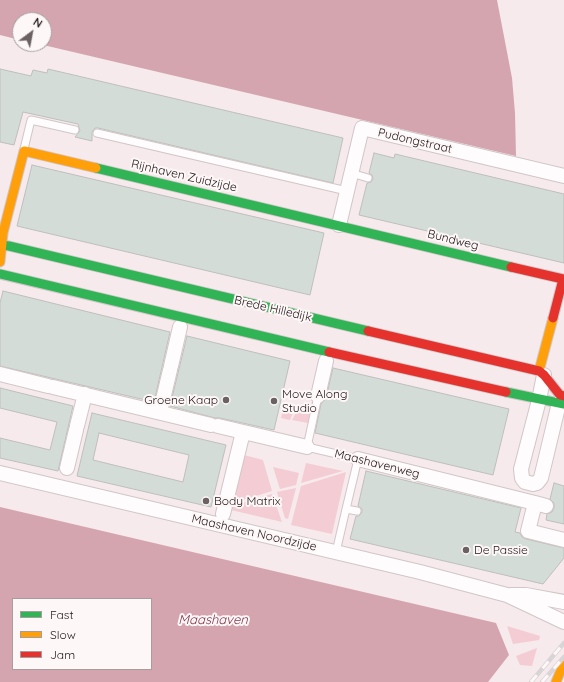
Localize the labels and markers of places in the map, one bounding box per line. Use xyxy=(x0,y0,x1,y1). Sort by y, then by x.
place label: Move Along Studio xyxy=(282,387,348,415)
place label: Groene Kaap xyxy=(144,393,218,407)
marker: Groene Kaap xyxy=(221,395,231,405)
marker: Move Along Studio xyxy=(269,396,279,406)
place label: Body Matrix xyxy=(214,494,281,508)
marker: Body Matrix xyxy=(201,496,211,506)
place label: De Passie xyxy=(474,543,528,557)
marker: De Passie xyxy=(461,545,471,555)

